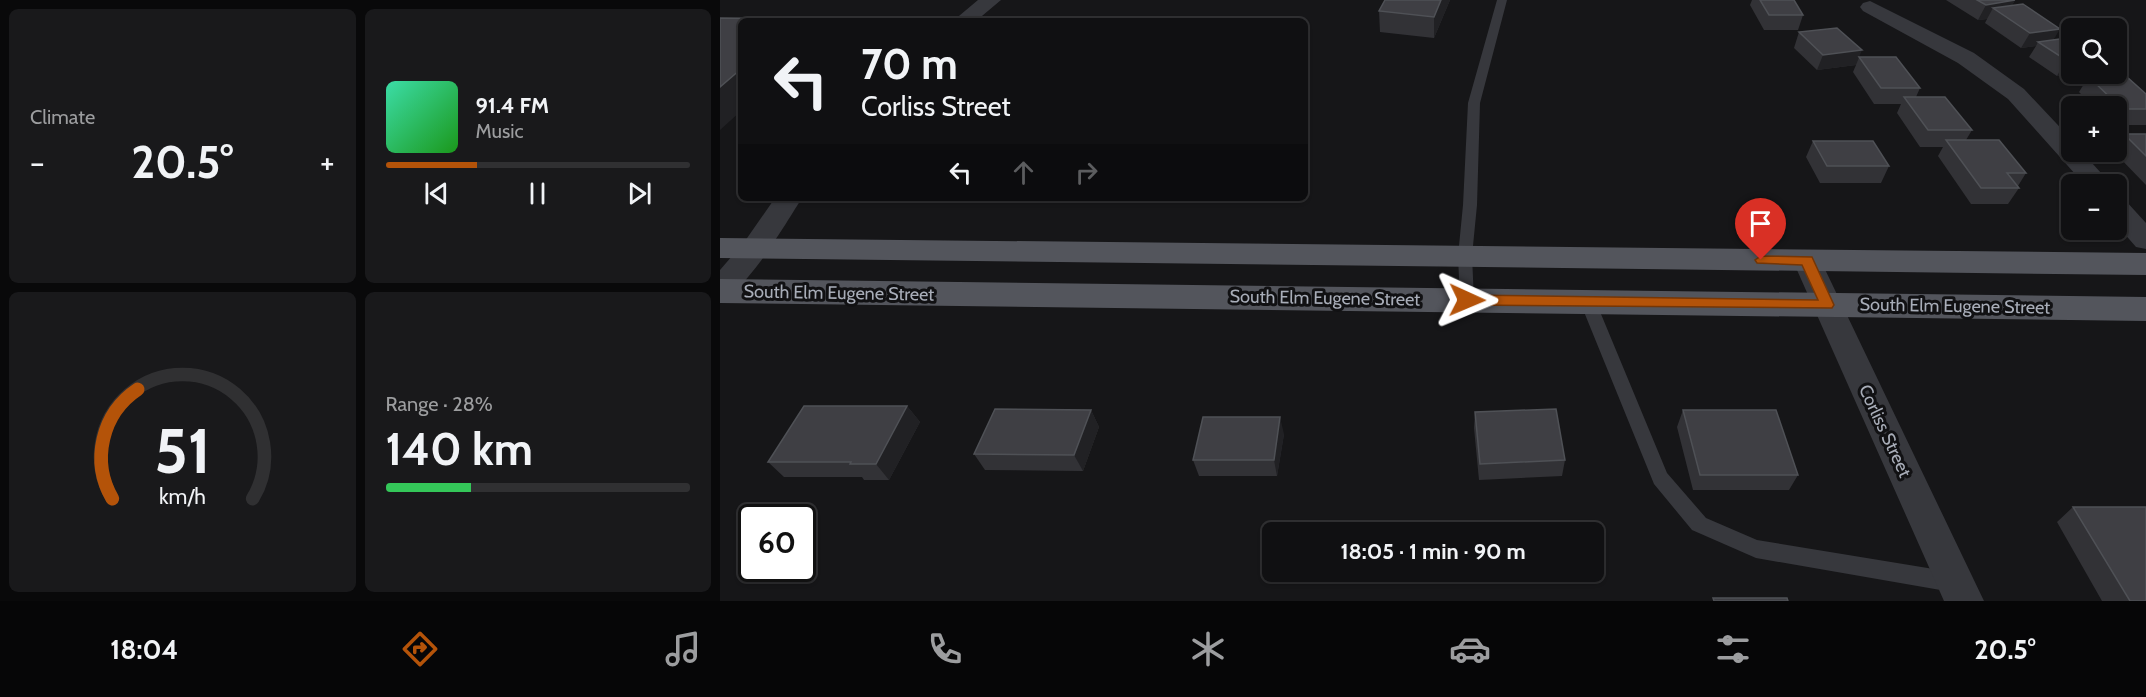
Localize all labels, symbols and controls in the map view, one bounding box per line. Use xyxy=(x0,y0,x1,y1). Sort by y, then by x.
map controls xyxy=(2061,18,2127,240)
button: search xyxy=(2061,18,2127,84)
text: 70 m xyxy=(861,38,958,90)
icon: left xyxy=(762,42,840,120)
text: Corliss Street xyxy=(861,90,1011,123)
text: 91.4 FM xyxy=(476,92,549,119)
button: + xyxy=(2061,96,2127,162)
text: Climate xyxy=(30,105,95,129)
text: Music xyxy=(476,119,524,143)
text: 20.5° xyxy=(131,135,233,189)
text: − xyxy=(30,142,45,182)
text: + xyxy=(320,142,335,182)
icon: left xyxy=(944,156,977,189)
icon: ahead xyxy=(1007,156,1040,189)
icon: right xyxy=(1070,156,1103,189)
button: − xyxy=(2061,174,2127,240)
icon: previous xyxy=(420,177,453,210)
icon: pause xyxy=(521,177,554,210)
icon: next xyxy=(623,177,656,210)
pin xyxy=(1735,198,1786,260)
icon: arrive xyxy=(1744,207,1777,240)
position arrow xyxy=(1435,268,1499,332)
street label: South Elm Eugene Street xyxy=(744,280,934,306)
street label: South Elm Eugene Street xyxy=(1230,285,1420,311)
street label: South Elm Eugene Street xyxy=(1860,293,2050,319)
street label: Corliss Street xyxy=(1854,381,1916,481)
text: Range · 28% xyxy=(386,392,493,416)
text: 51 xyxy=(154,413,211,489)
text: 140 km xyxy=(386,422,533,476)
text: km/h xyxy=(159,483,206,509)
speed limit sign: 60 xyxy=(738,504,816,582)
text: 18:05 · 1 min · 90 m xyxy=(1340,538,1526,565)
icon: directions xyxy=(399,628,441,670)
icon: music xyxy=(662,628,704,670)
icon: phone xyxy=(924,628,966,670)
icon: climate xyxy=(1187,628,1229,670)
icon: car xyxy=(1449,628,1491,670)
icon: filters xyxy=(1712,628,1754,670)
text: 18:04 xyxy=(110,633,178,666)
text: 20.5° xyxy=(1974,633,2036,666)

